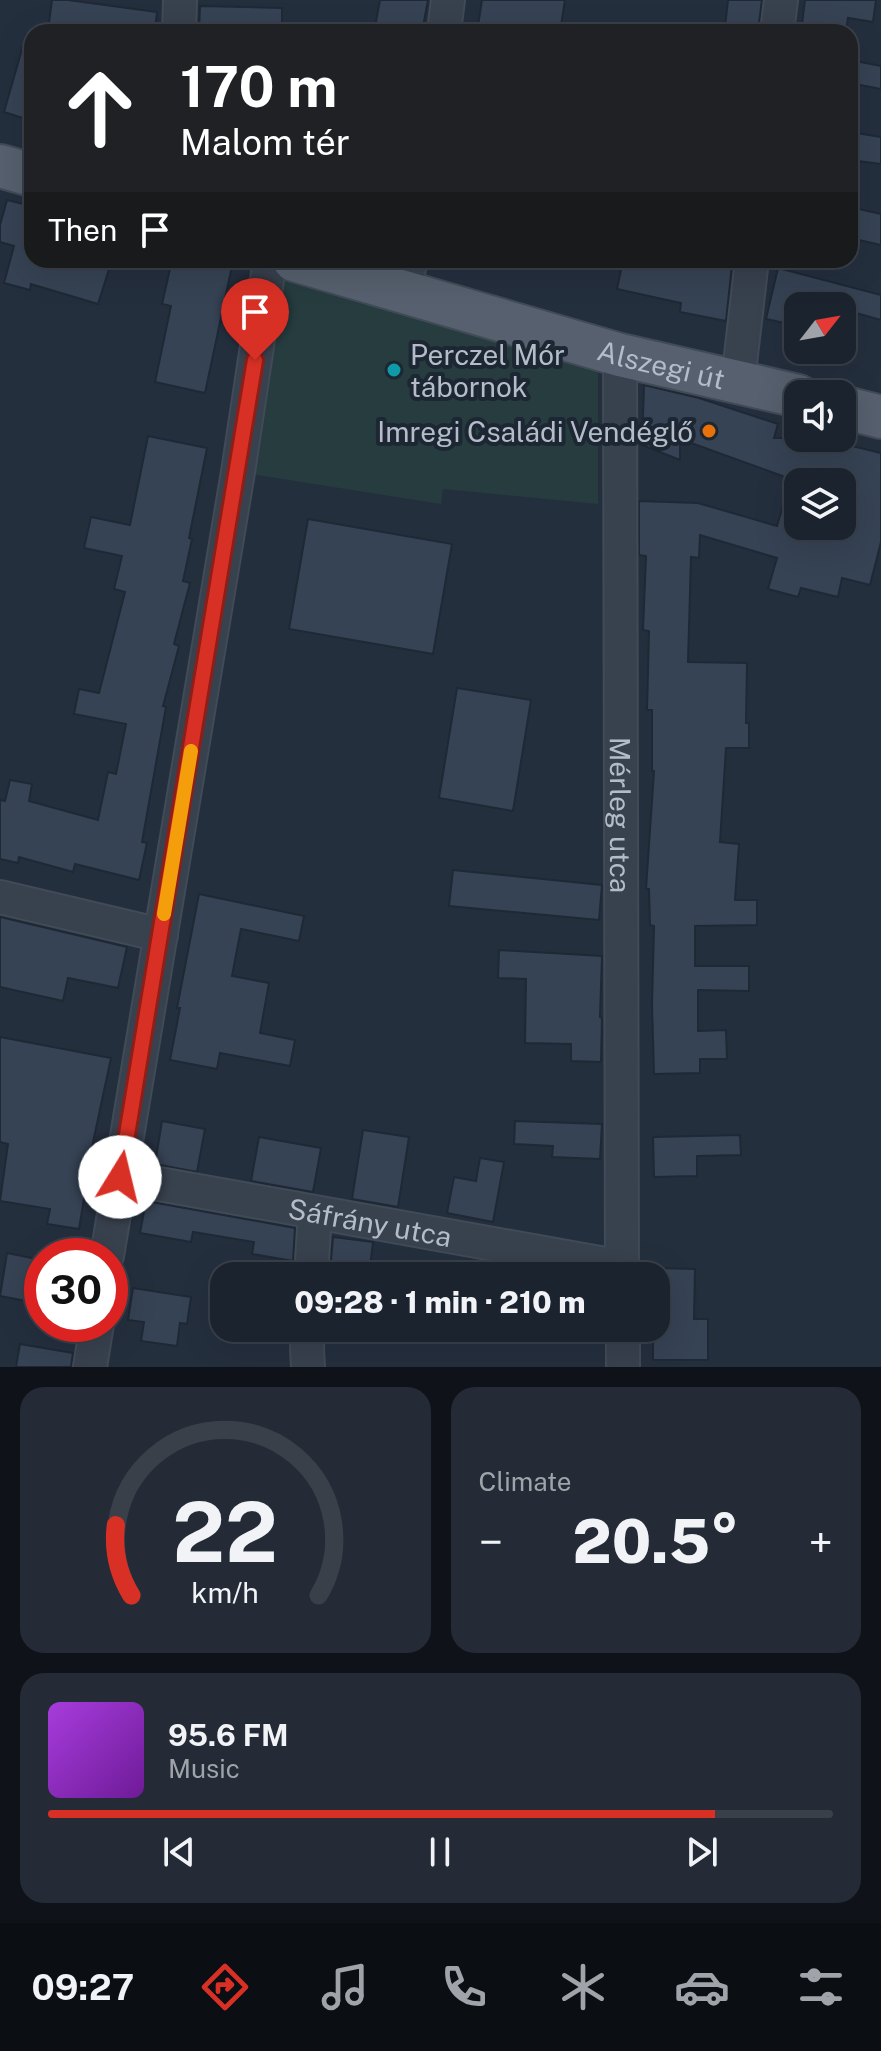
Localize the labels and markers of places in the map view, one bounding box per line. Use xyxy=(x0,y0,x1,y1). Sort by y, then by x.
pin xyxy=(221,278,289,360)
place label: Perczel Mór tábornok xyxy=(410,338,565,403)
marker: Perczel Mór tábornok xyxy=(385,361,403,379)
place label: Imregi Családi Vendéglő xyxy=(377,415,693,448)
marker: Imregi Családi Vendéglő xyxy=(700,422,718,440)

